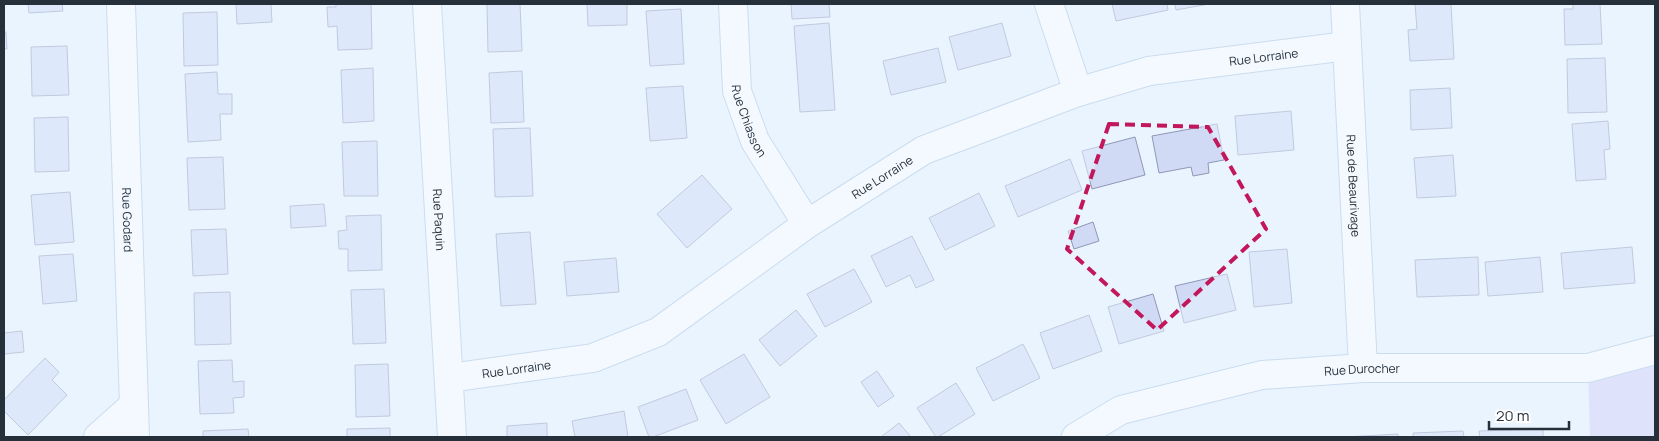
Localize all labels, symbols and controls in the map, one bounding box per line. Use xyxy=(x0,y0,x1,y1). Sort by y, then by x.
street label: Rue Lorraine xyxy=(1228,44,1299,69)
street label: Rue Chiasson xyxy=(728,84,771,160)
street label: Rue de Beaurivage xyxy=(1343,134,1365,237)
street label: Rue Lorraine xyxy=(848,151,916,202)
street label: Rue Godard xyxy=(118,187,138,253)
street label: Rue Paquin xyxy=(429,188,450,251)
street label: Rue Lorraine xyxy=(481,355,552,382)
street label: Rue Durocher xyxy=(1324,359,1401,379)
scale bar xyxy=(1489,398,1569,430)
text: 20 m xyxy=(1496,405,1529,426)

